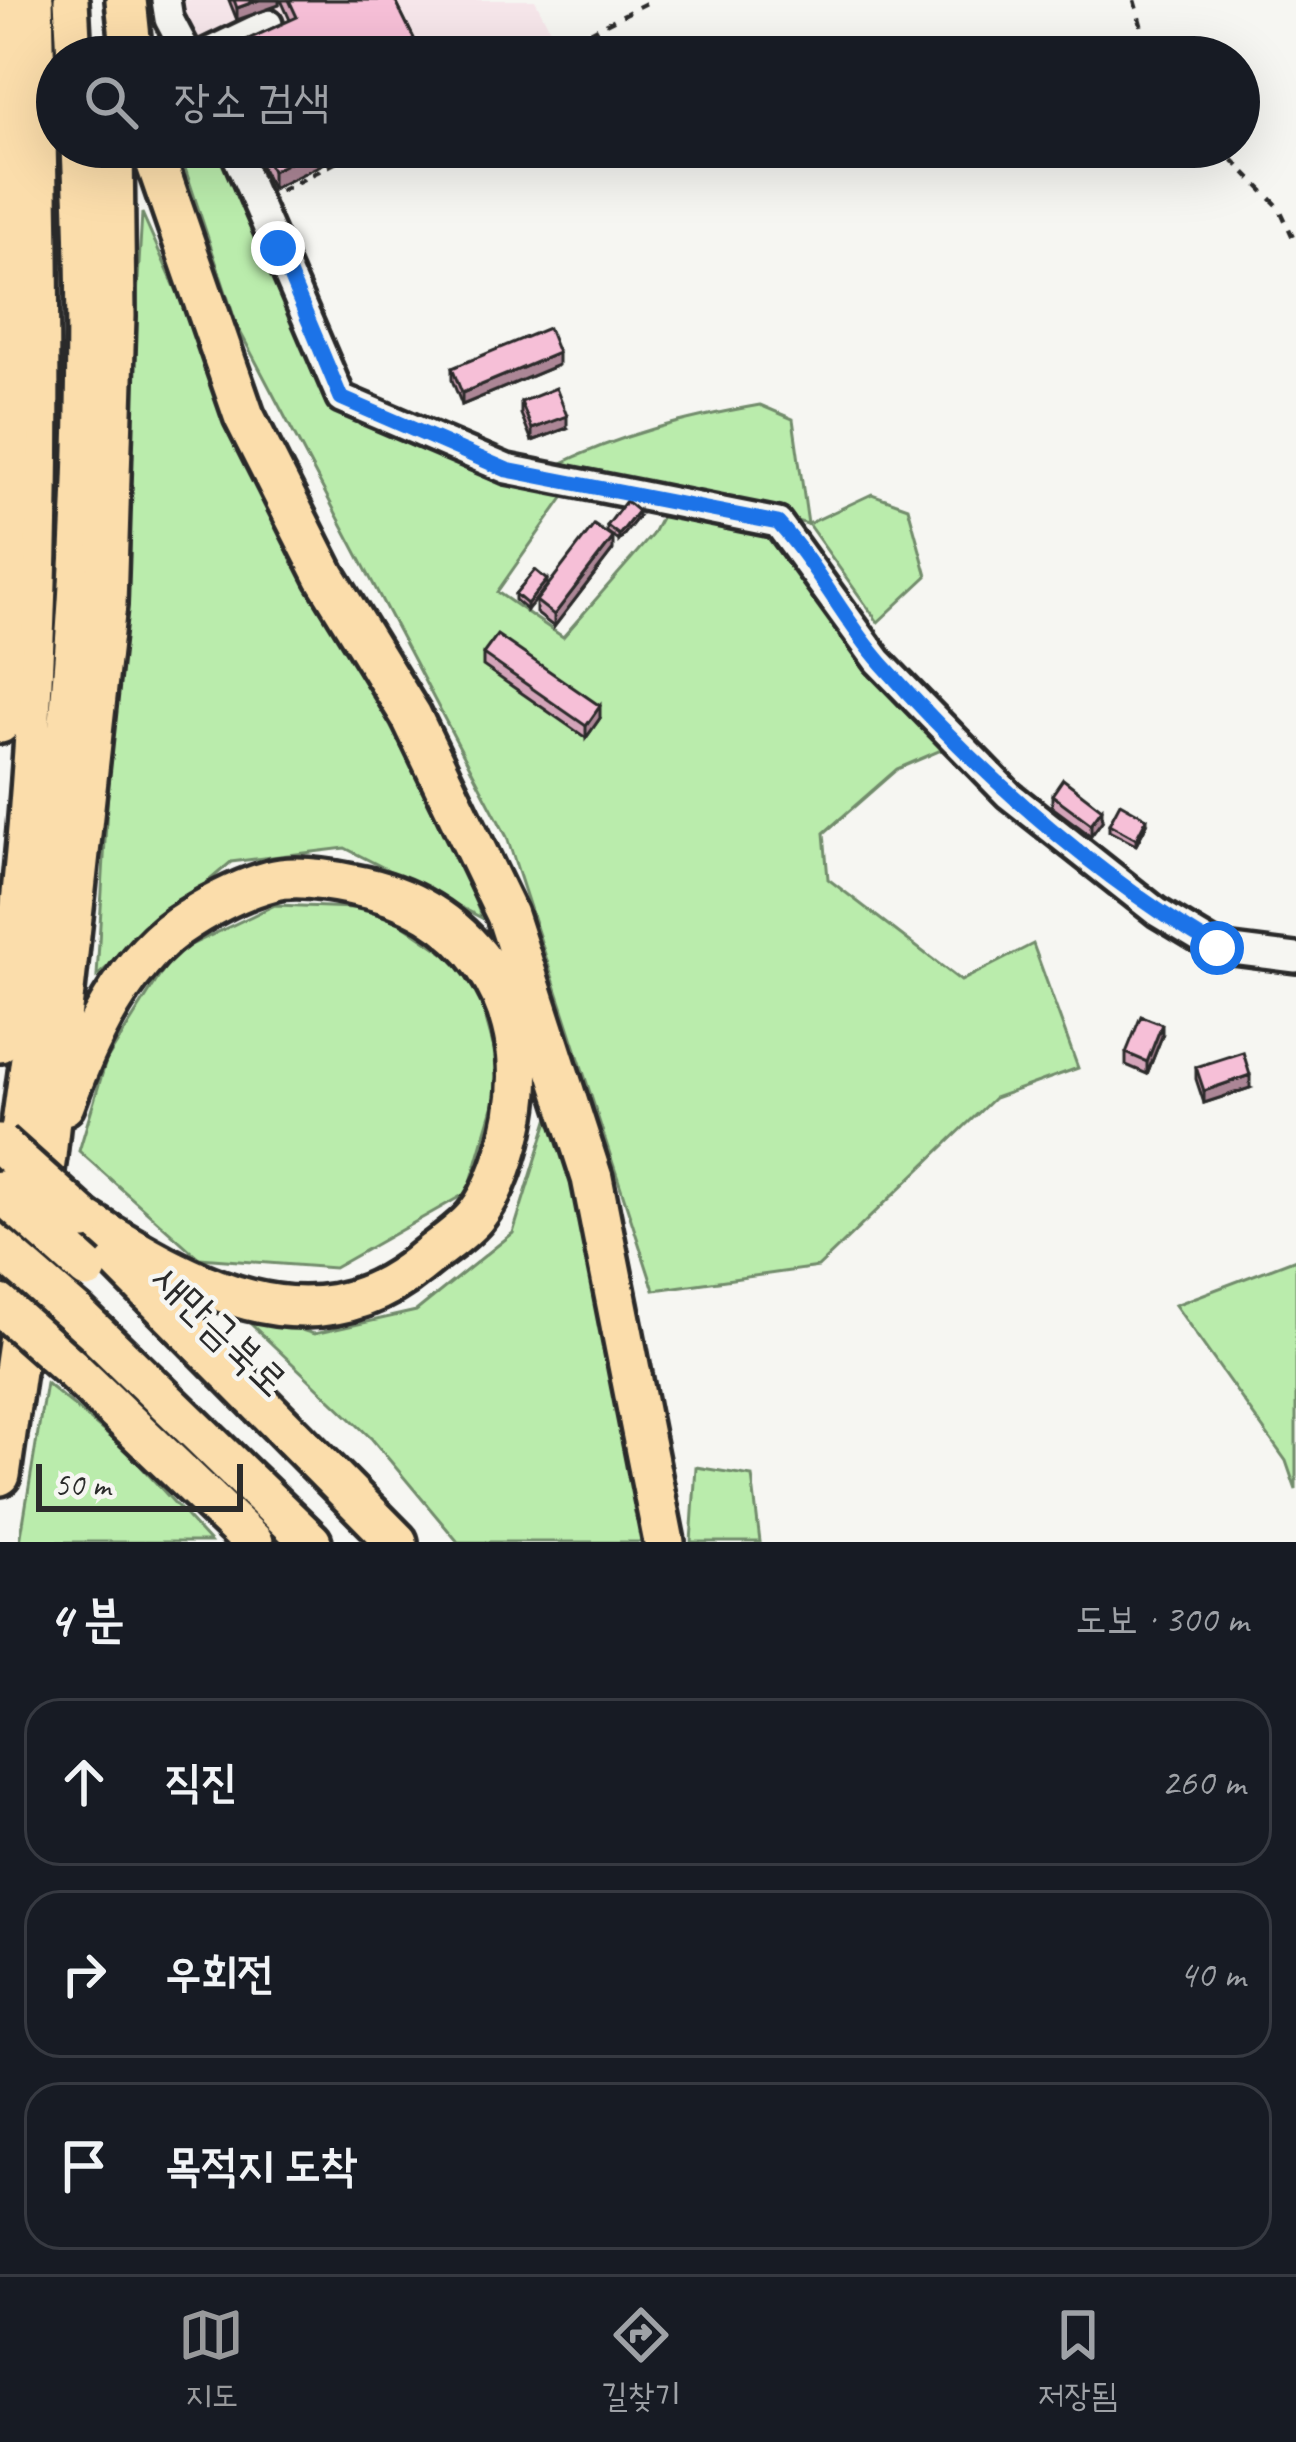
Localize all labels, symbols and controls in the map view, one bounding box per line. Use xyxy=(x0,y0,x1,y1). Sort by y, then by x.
search box xyxy=(36,36,1260,168)
icon: search xyxy=(78,69,144,135)
text: 장소 검색 xyxy=(174,73,330,130)
route end xyxy=(251,221,305,275)
route start xyxy=(1190,921,1244,975)
street label: 새만금북로 xyxy=(141,1252,299,1408)
scale bar xyxy=(36,1458,243,1511)
text: 50 m xyxy=(54,1464,110,1506)
text: 4 분 xyxy=(48,1587,124,1651)
text: 도보 · 300 m xyxy=(1075,1595,1248,1644)
icon: ahead xyxy=(51,1749,117,1815)
text: 직진 xyxy=(165,1753,237,1810)
text: 260 m xyxy=(1161,1758,1245,1807)
icon: right xyxy=(51,1941,117,2007)
text: 우회전 xyxy=(165,1945,274,2002)
text: 40 m xyxy=(1179,1950,1245,1999)
icon: arrive xyxy=(51,2133,117,2199)
text: 목적지 도착 xyxy=(165,2137,357,2194)
tab: 지도 xyxy=(178,2302,244,2417)
tab: 길찾기 xyxy=(601,2302,681,2417)
tab: 저장됨 xyxy=(1038,2302,1118,2417)

